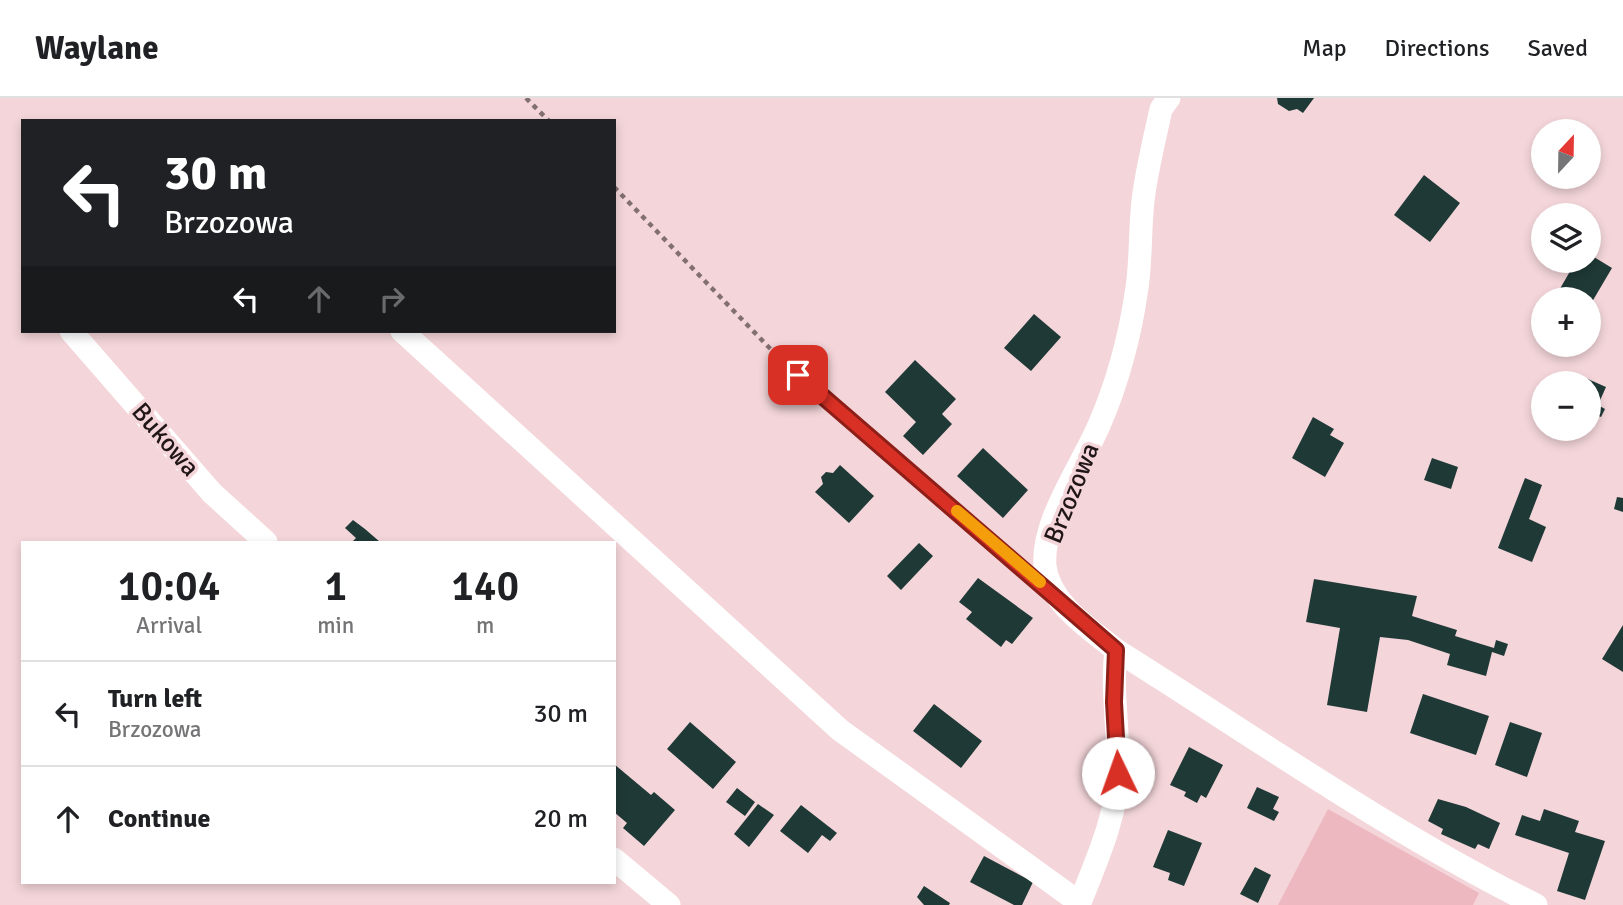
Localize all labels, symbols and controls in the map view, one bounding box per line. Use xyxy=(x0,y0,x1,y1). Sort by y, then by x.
text: Waylane xyxy=(35,28,159,69)
text: Map xyxy=(1302,33,1347,63)
text: Directions xyxy=(1385,33,1490,63)
text: Saved xyxy=(1528,33,1588,63)
north arrow xyxy=(1531,119,1601,189)
map controls xyxy=(1531,119,1601,441)
text: 30 m xyxy=(164,143,267,203)
icon: left xyxy=(49,147,140,238)
text: Brzozowa xyxy=(164,203,294,242)
button: layers xyxy=(1531,203,1601,273)
icon: left xyxy=(227,280,265,318)
icon: ahead xyxy=(300,280,338,318)
icon: right xyxy=(373,280,411,318)
button: + xyxy=(1531,287,1601,357)
pin xyxy=(768,345,828,405)
icon: arrive xyxy=(779,356,817,394)
button: − xyxy=(1531,371,1601,441)
street label: Bukowa xyxy=(124,396,206,483)
street label: Brzozowa xyxy=(1037,438,1107,548)
text: 10:04 xyxy=(118,561,220,612)
text: 1 xyxy=(324,561,347,612)
text: 140 xyxy=(451,561,519,612)
text: Arrival xyxy=(136,611,202,640)
text: min xyxy=(317,611,354,640)
text: m xyxy=(476,611,494,640)
text: Turn left xyxy=(108,683,202,715)
icon: left xyxy=(49,695,87,733)
text: 30 m xyxy=(533,698,588,730)
text: Brzozowa xyxy=(108,715,201,744)
position arrow xyxy=(1081,736,1155,810)
icon: ahead xyxy=(49,800,87,838)
text: Continue xyxy=(108,803,210,835)
text: 20 m xyxy=(533,803,588,835)

